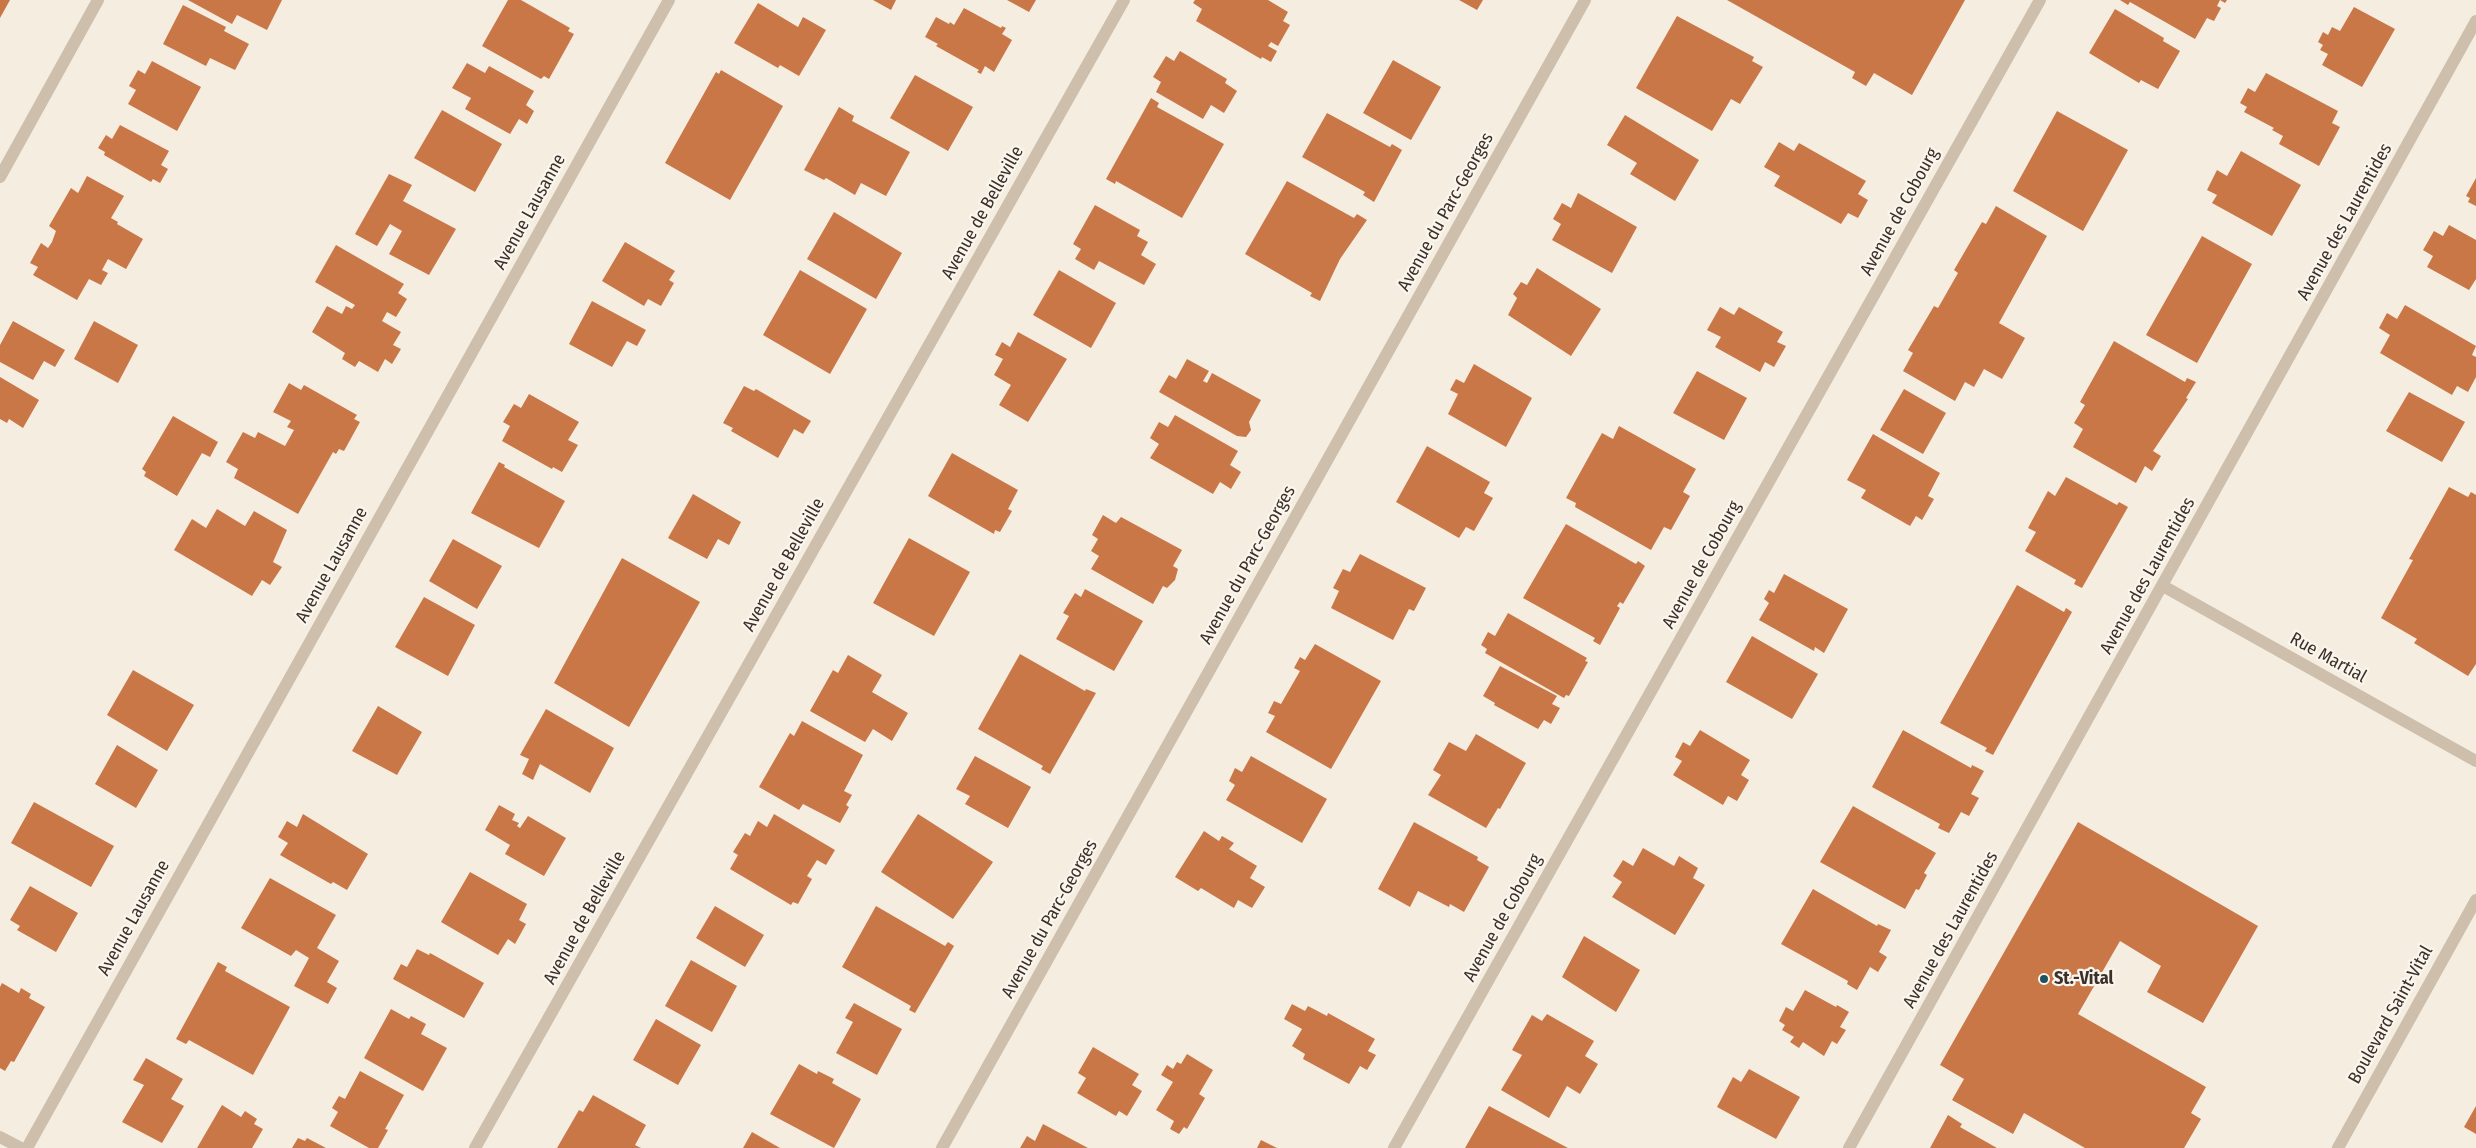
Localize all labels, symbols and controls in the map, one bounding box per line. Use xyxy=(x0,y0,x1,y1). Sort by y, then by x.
street label: Avenue du Parc-Georges xyxy=(1393,129,1499,295)
street label: Avenue des Laurentides xyxy=(2293,140,2397,304)
street label: Avenue de Belleville xyxy=(937,143,1029,283)
street label: Avenue de Cobourg xyxy=(1856,145,1944,279)
street label: Avenue Lausanne xyxy=(489,151,571,273)
street label: Avenue du Parc-Georges xyxy=(1195,482,1301,648)
street label: Avenue des Laurentides xyxy=(2096,494,2200,658)
street label: Avenue de Belleville xyxy=(738,495,830,635)
street label: Avenue de Cobourg xyxy=(1658,498,1746,632)
street label: Avenue Lausanne xyxy=(291,504,373,626)
street label: Rue Martial xyxy=(2286,628,2370,688)
street label: Avenue du Parc-Georges xyxy=(997,836,1103,1002)
street label: Avenue de Belleville xyxy=(539,848,631,988)
street label: Avenue des Laurentides xyxy=(1899,848,2003,1012)
street label: Avenue de Cobourg xyxy=(1459,851,1547,985)
street label: Avenue Lausanne xyxy=(93,857,175,979)
street label: Boulevard Saint-Vital xyxy=(2344,942,2438,1088)
place label: St.-Vital xyxy=(2054,968,2113,990)
marker: St.-Vital xyxy=(2038,973,2050,985)

